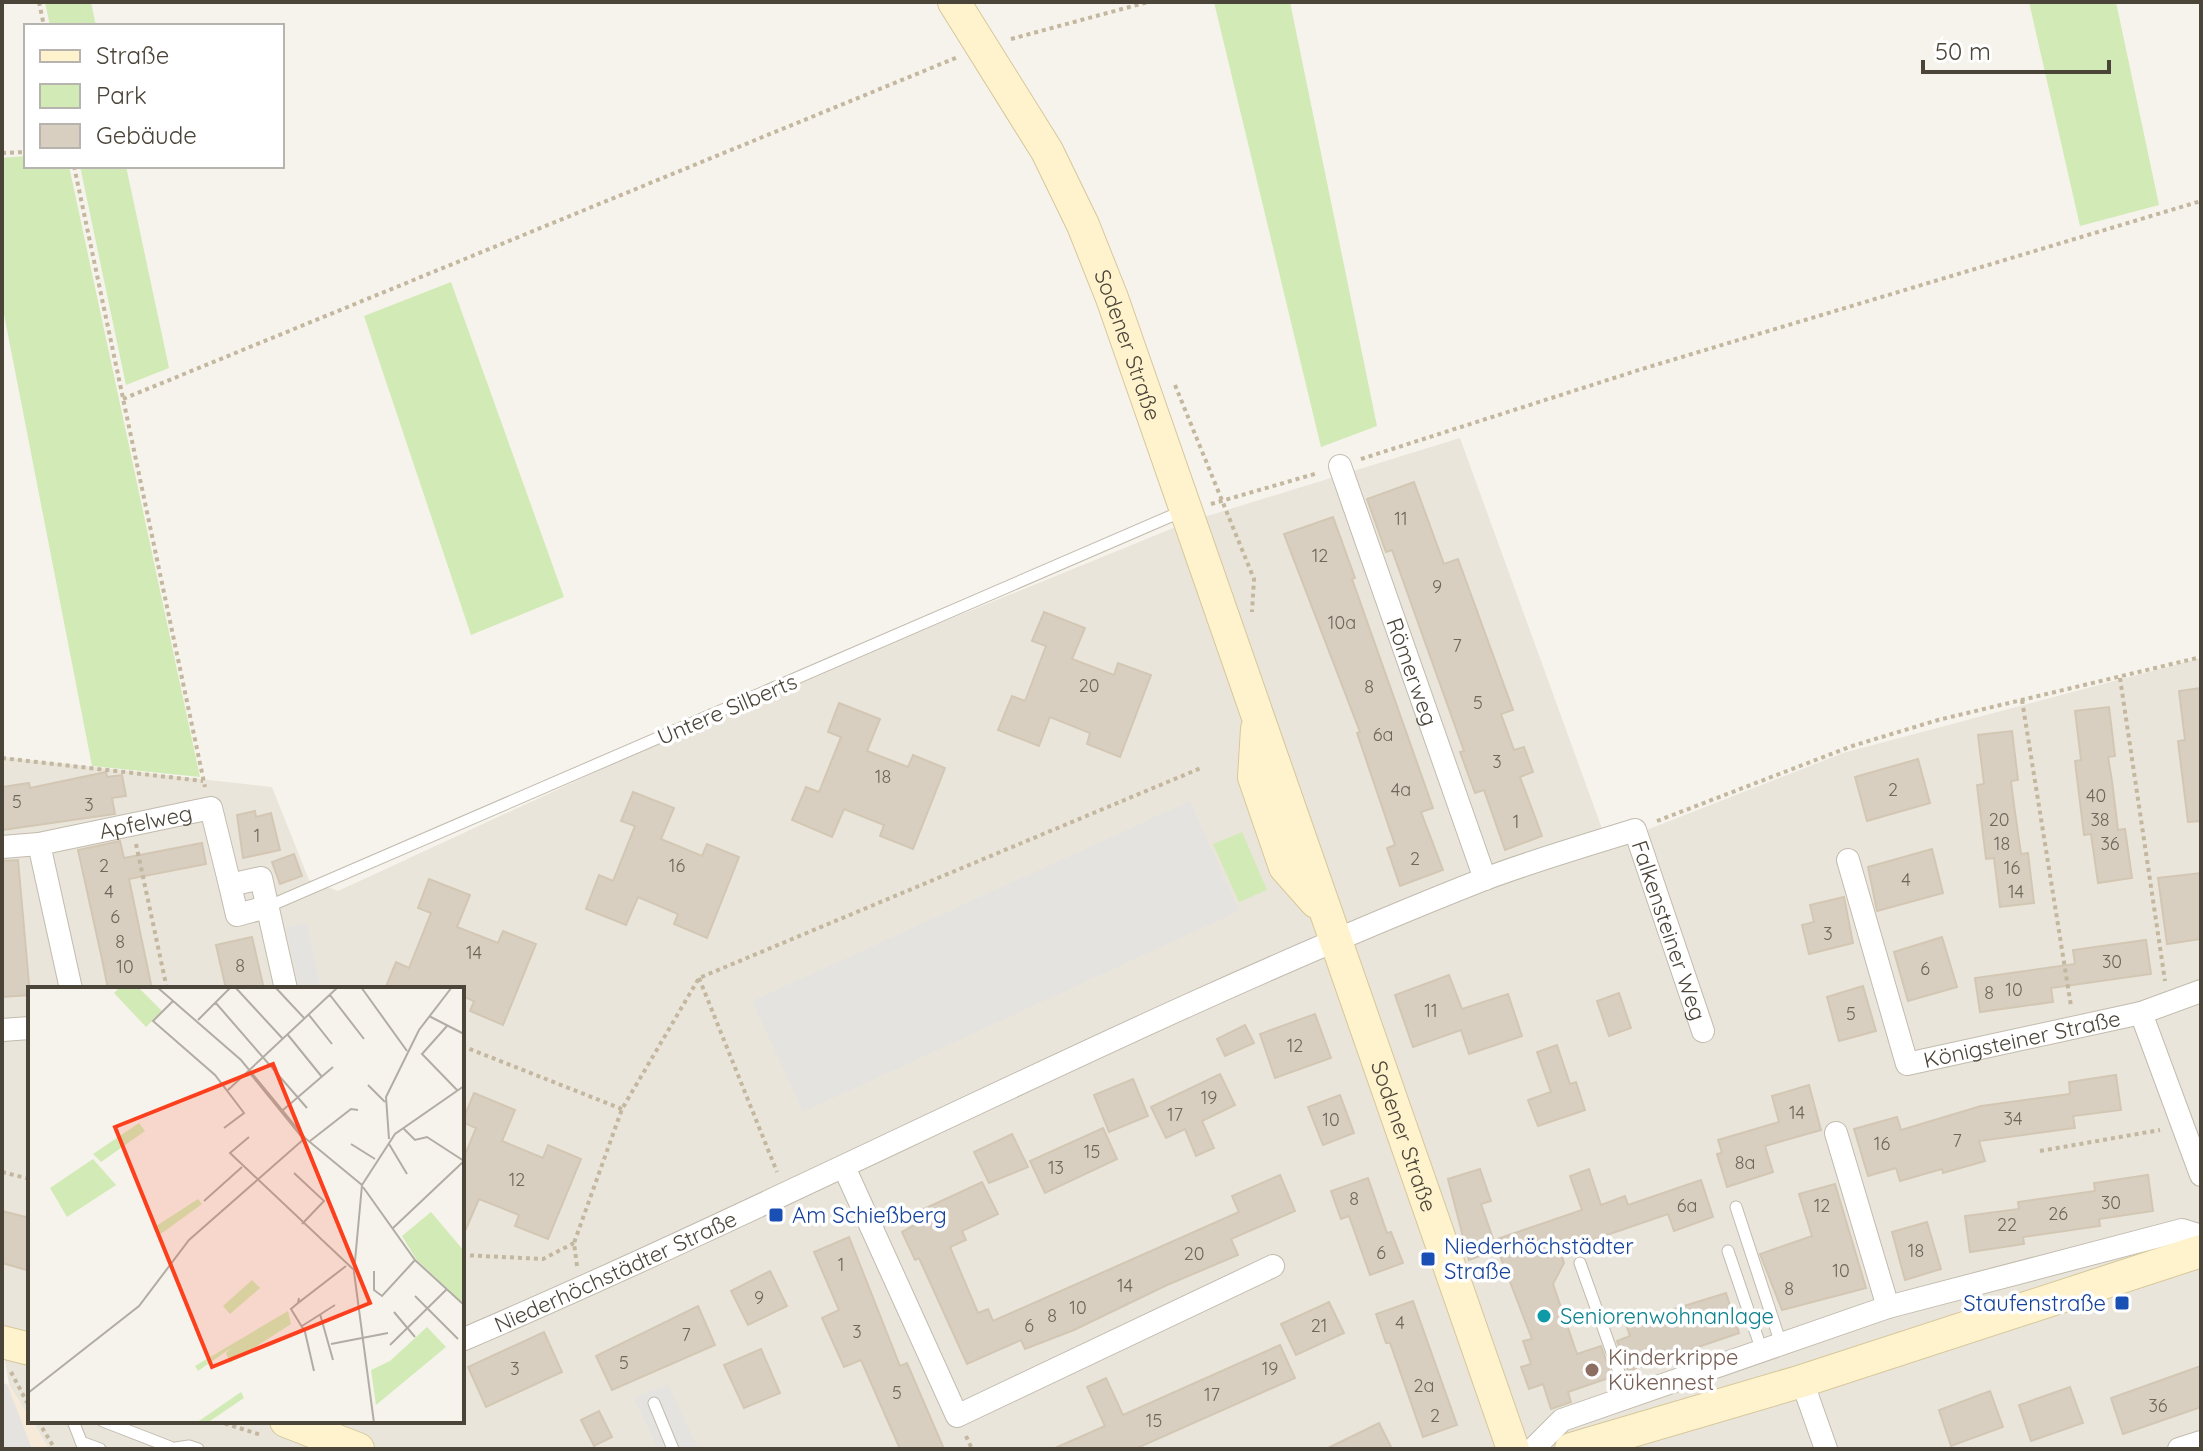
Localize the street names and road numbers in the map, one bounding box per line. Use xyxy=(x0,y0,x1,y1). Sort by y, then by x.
street label: Sodener Straße xyxy=(1088,265,1168,424)
street label: Römerweg xyxy=(1380,614,1444,730)
street label: Untere Silberts xyxy=(653,667,801,751)
street label: Apfelweg xyxy=(96,798,195,845)
street label: Falkensteiner Weg xyxy=(1626,837,1712,1024)
street label: Königsteiner Straße xyxy=(1921,1004,2123,1074)
street label: Sodener Straße xyxy=(1365,1057,1443,1215)
street label: Niederhöchstädter Straße xyxy=(490,1204,741,1338)

